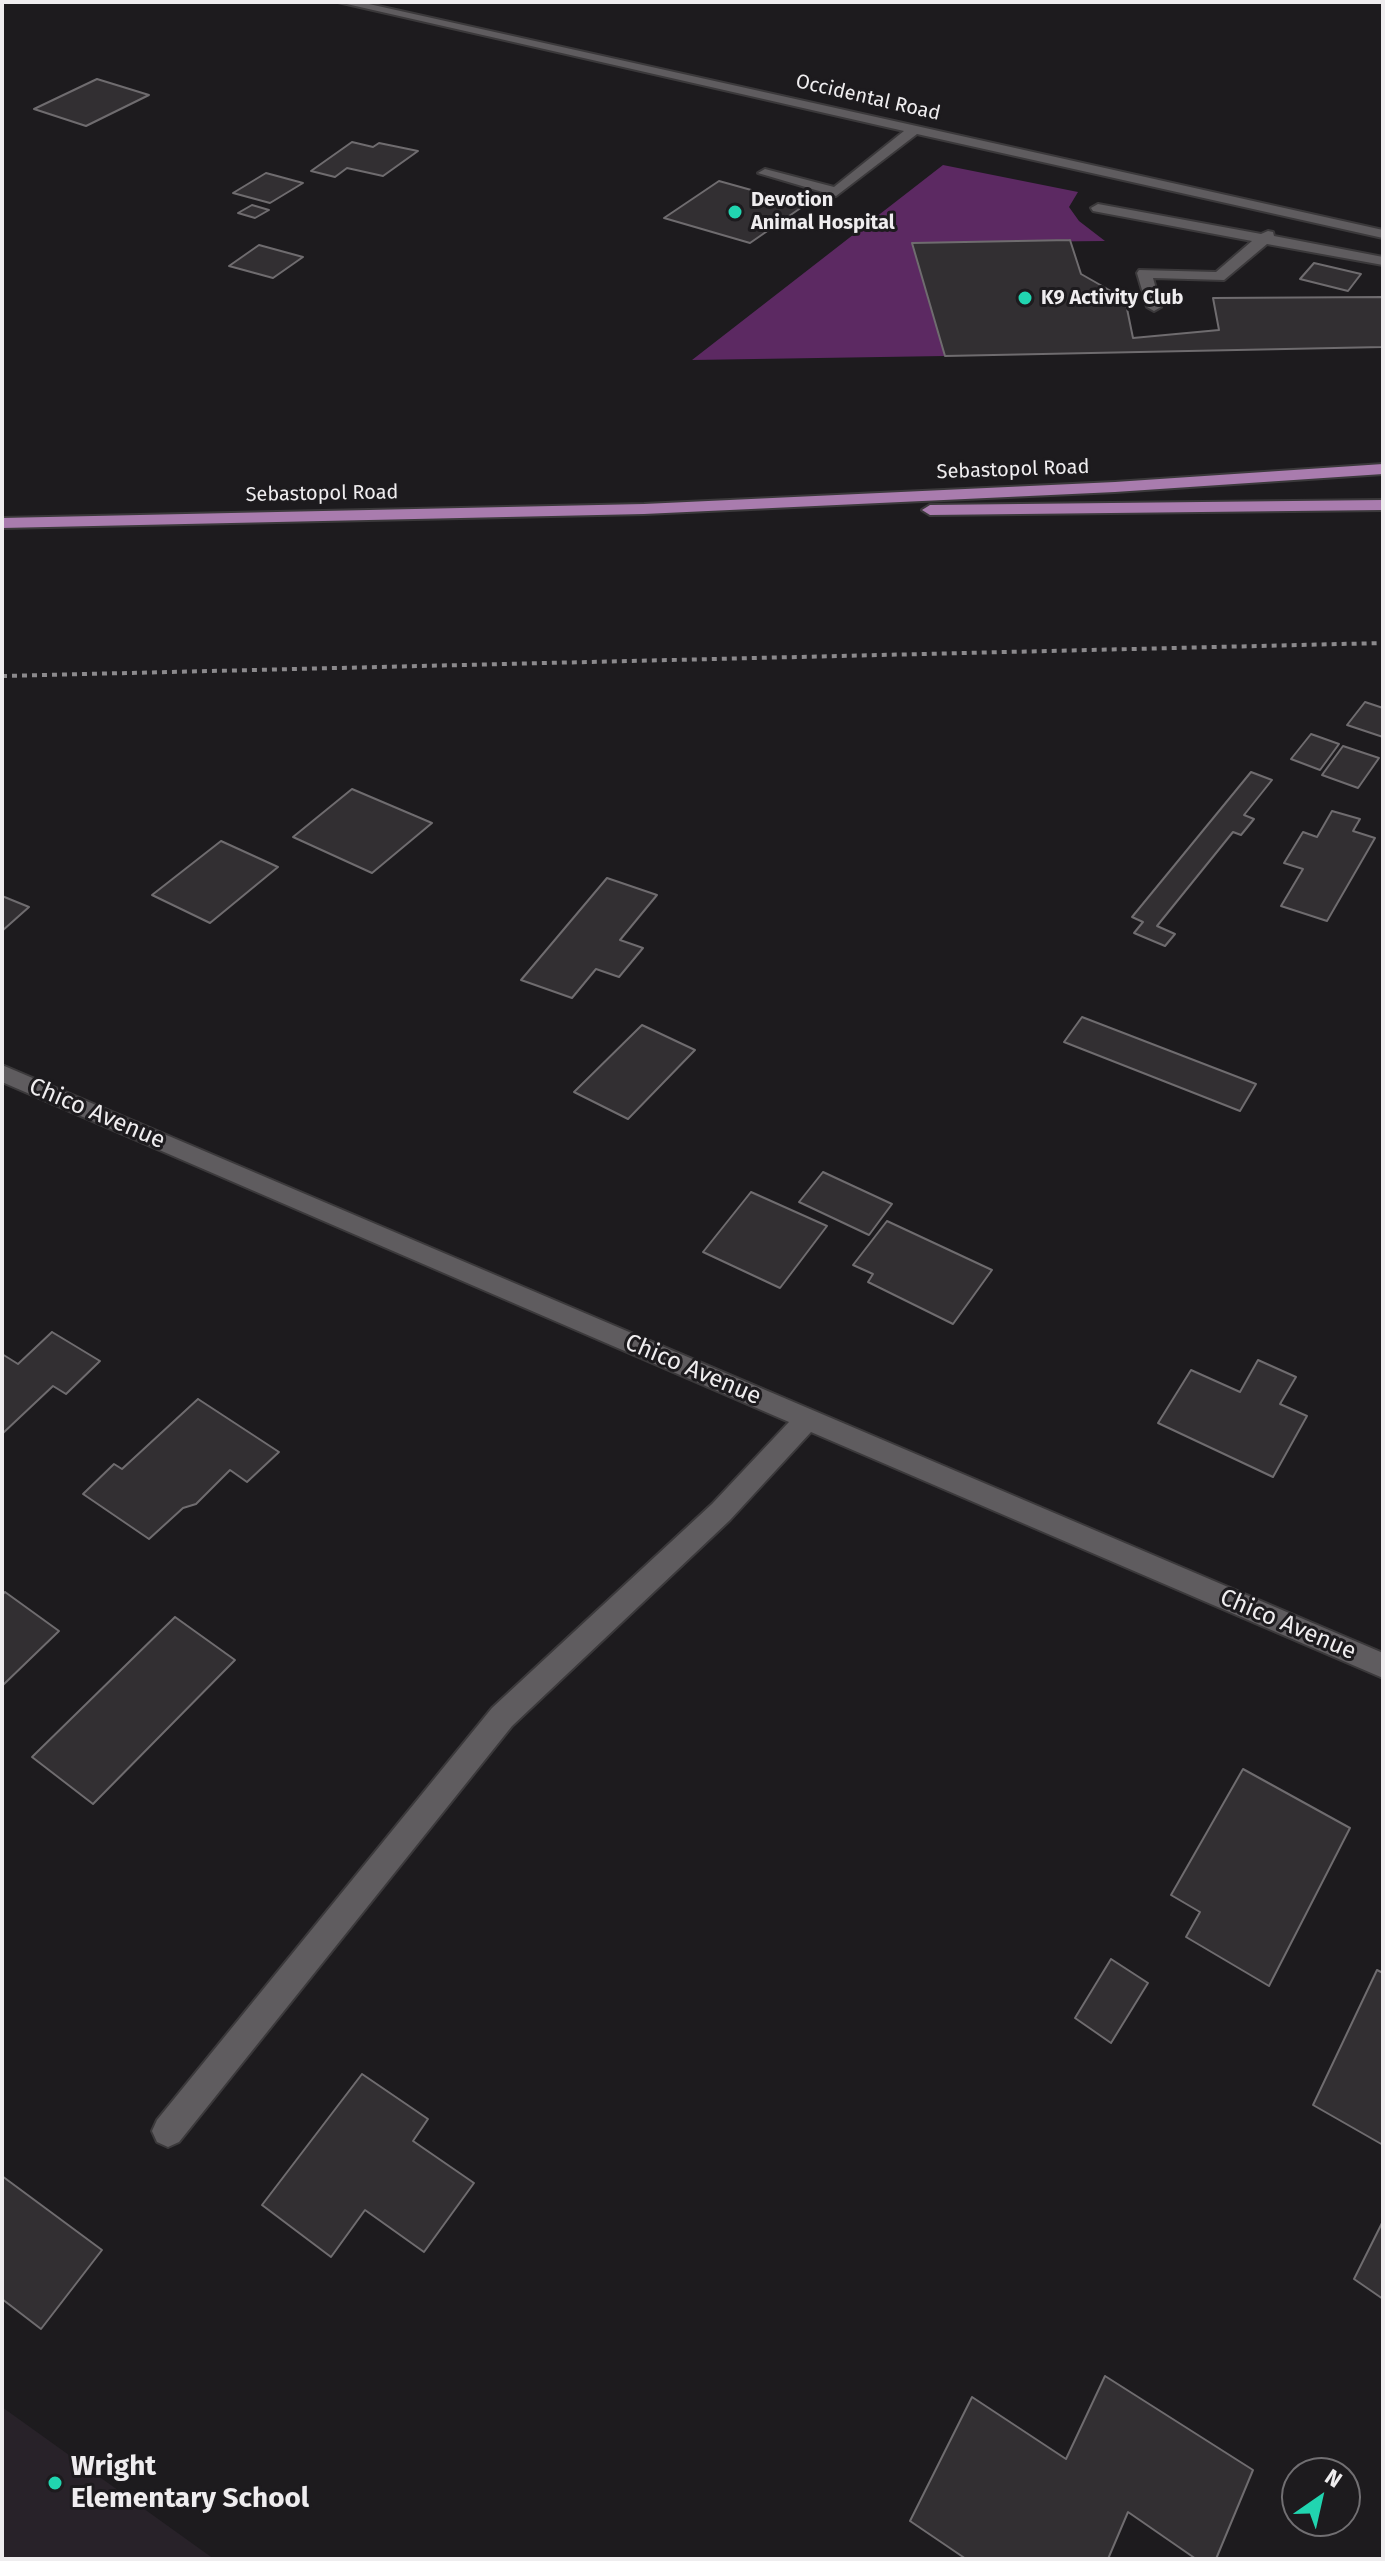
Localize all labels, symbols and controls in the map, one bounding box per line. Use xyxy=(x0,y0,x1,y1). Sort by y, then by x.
street label: Occidental Road xyxy=(793,70,943,126)
place label: Devotion Animal Hospital xyxy=(751,188,895,235)
marker: Devotion Animal Hospital xyxy=(726,203,744,221)
place label: K9 Activity Club xyxy=(1041,286,1183,310)
marker: K9 Activity Club xyxy=(1016,289,1034,307)
street label: Sebastopol Road xyxy=(936,455,1090,485)
street label: Sebastopol Road xyxy=(245,481,399,507)
street label: Chico Avenue xyxy=(25,1072,169,1156)
street label: Chico Avenue xyxy=(621,1328,765,1412)
street label: Chico Avenue xyxy=(1216,1583,1360,1667)
place label: Wright Elementary School xyxy=(71,2450,309,2516)
north arrow xyxy=(1281,2457,1361,2537)
text: N xyxy=(1320,2463,1347,2494)
marker: Wright Elementary School xyxy=(46,2474,64,2492)

